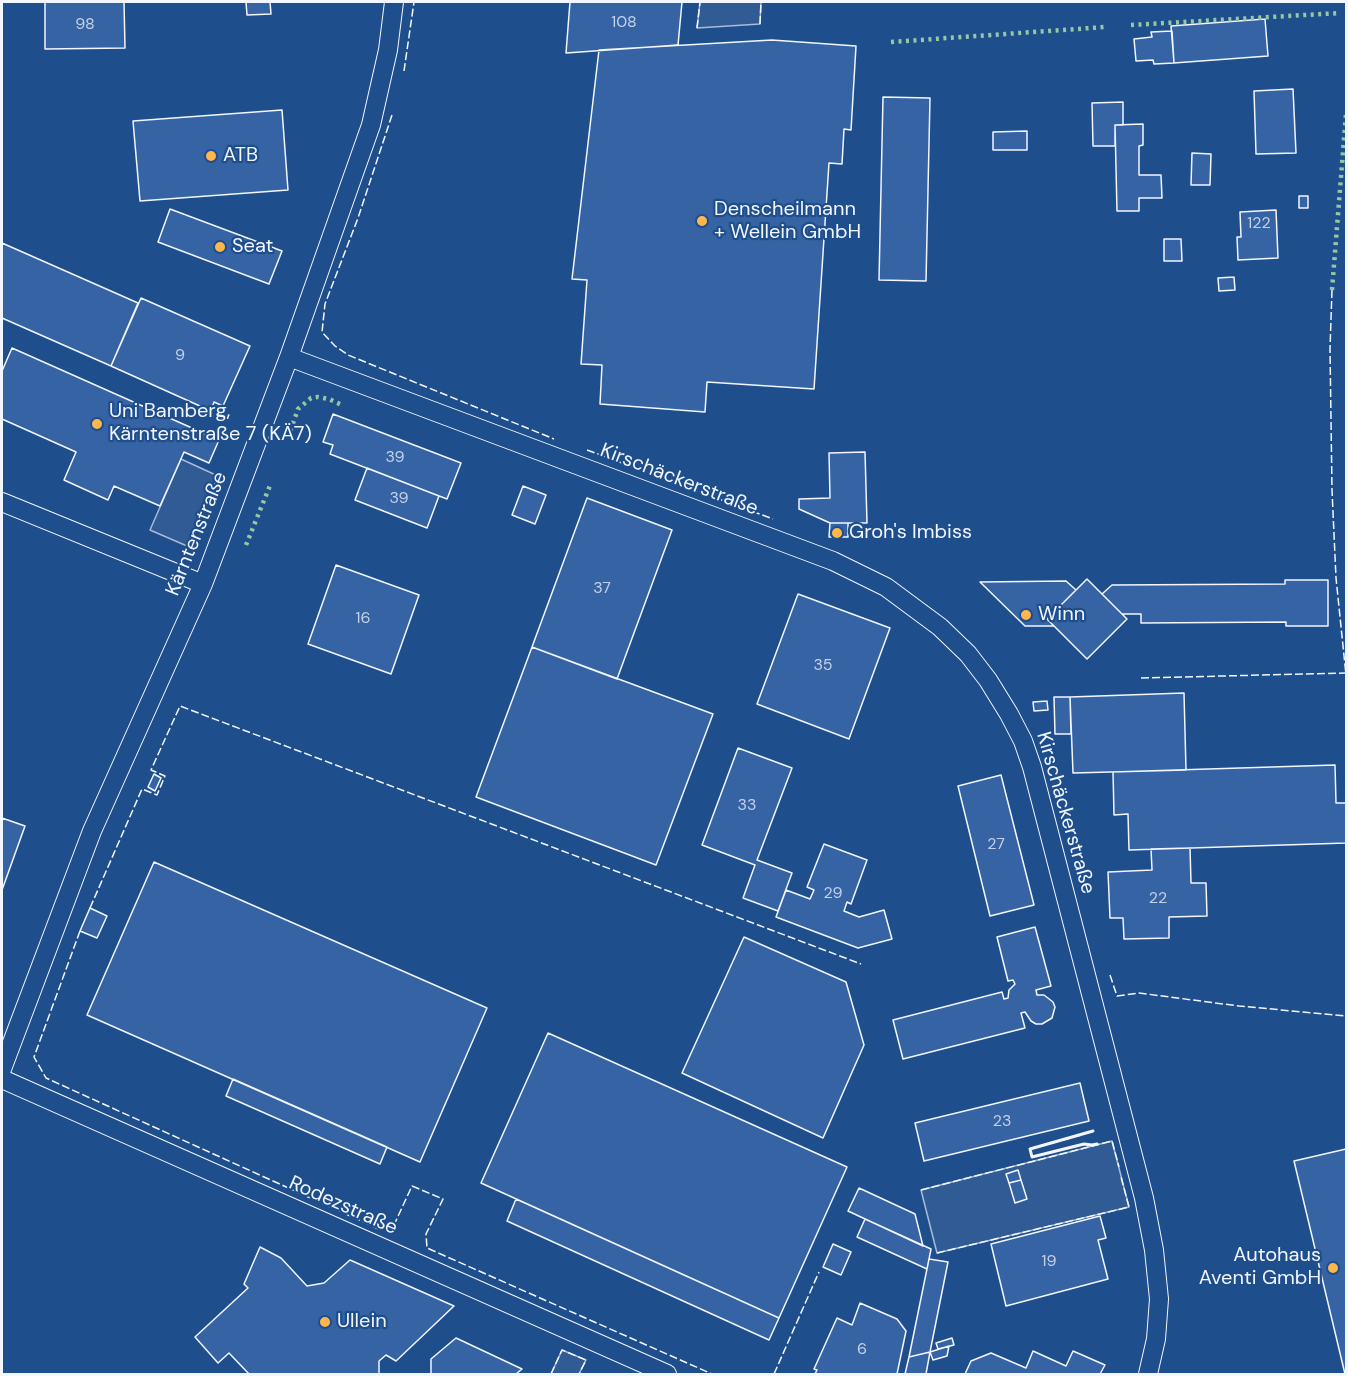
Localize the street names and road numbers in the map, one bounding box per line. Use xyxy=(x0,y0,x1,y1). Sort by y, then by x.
street label: Kirschäckerstraße xyxy=(597,439,761,521)
street label: Kärntenstraße xyxy=(161,469,233,599)
street label: Kirschäckerstraße xyxy=(1030,729,1100,897)
street label: Rodezstraße xyxy=(285,1171,401,1241)

